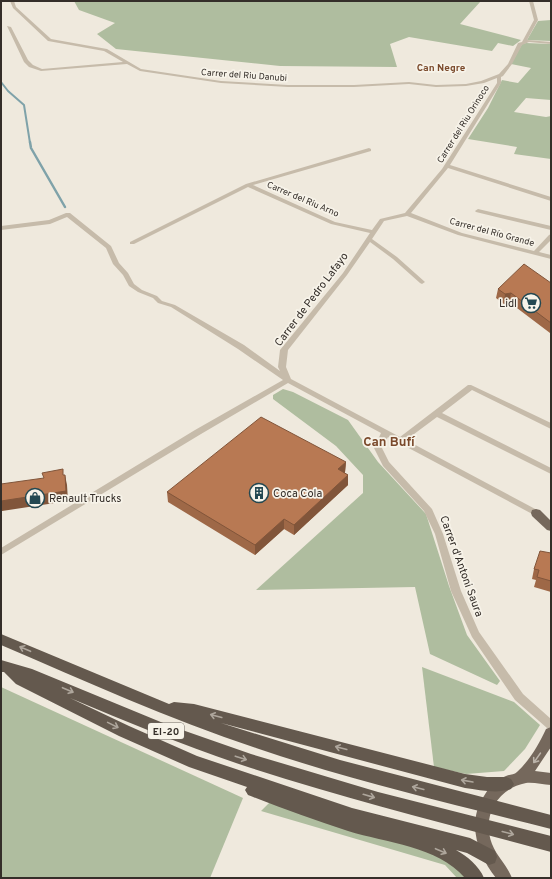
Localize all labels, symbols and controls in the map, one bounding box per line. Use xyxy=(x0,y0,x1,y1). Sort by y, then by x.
district label: Can Negre xyxy=(417,62,466,75)
street label: Carrer del Riu Danubi xyxy=(201,67,287,84)
street label: Carrer del Riu Orinoco xyxy=(435,83,492,165)
street label: Carrer del Riu Arno xyxy=(265,179,340,220)
street label: Carrer del Río Grande xyxy=(448,216,536,249)
street label: Carrer de Pedro Lafayo xyxy=(272,250,352,349)
supermarket icon: Lidl xyxy=(520,292,542,314)
place label: Lidl xyxy=(499,297,517,311)
district label: Can Bufí xyxy=(363,435,416,451)
building icon: Coca Cola xyxy=(248,482,270,504)
shop icon: Renault Trucks xyxy=(24,487,46,509)
place label: Coca Cola xyxy=(273,487,322,501)
place label: Renault Trucks xyxy=(49,492,122,506)
street label: Carrer d'Antoni Saura xyxy=(436,514,486,619)
one-way arrow xyxy=(19,645,31,652)
one-way arrow xyxy=(61,687,73,695)
one-way arrow xyxy=(209,712,222,719)
one-way arrow xyxy=(106,722,118,730)
road number: EI-20 xyxy=(148,723,184,739)
one-way arrow xyxy=(335,744,348,752)
one-way arrow xyxy=(533,752,541,763)
one-way arrow xyxy=(235,754,247,762)
one-way arrow xyxy=(461,776,474,784)
one-way arrow xyxy=(412,784,425,791)
one-way arrow xyxy=(362,793,375,800)
one-way arrow xyxy=(501,829,514,837)
one-way arrow xyxy=(435,848,447,855)

